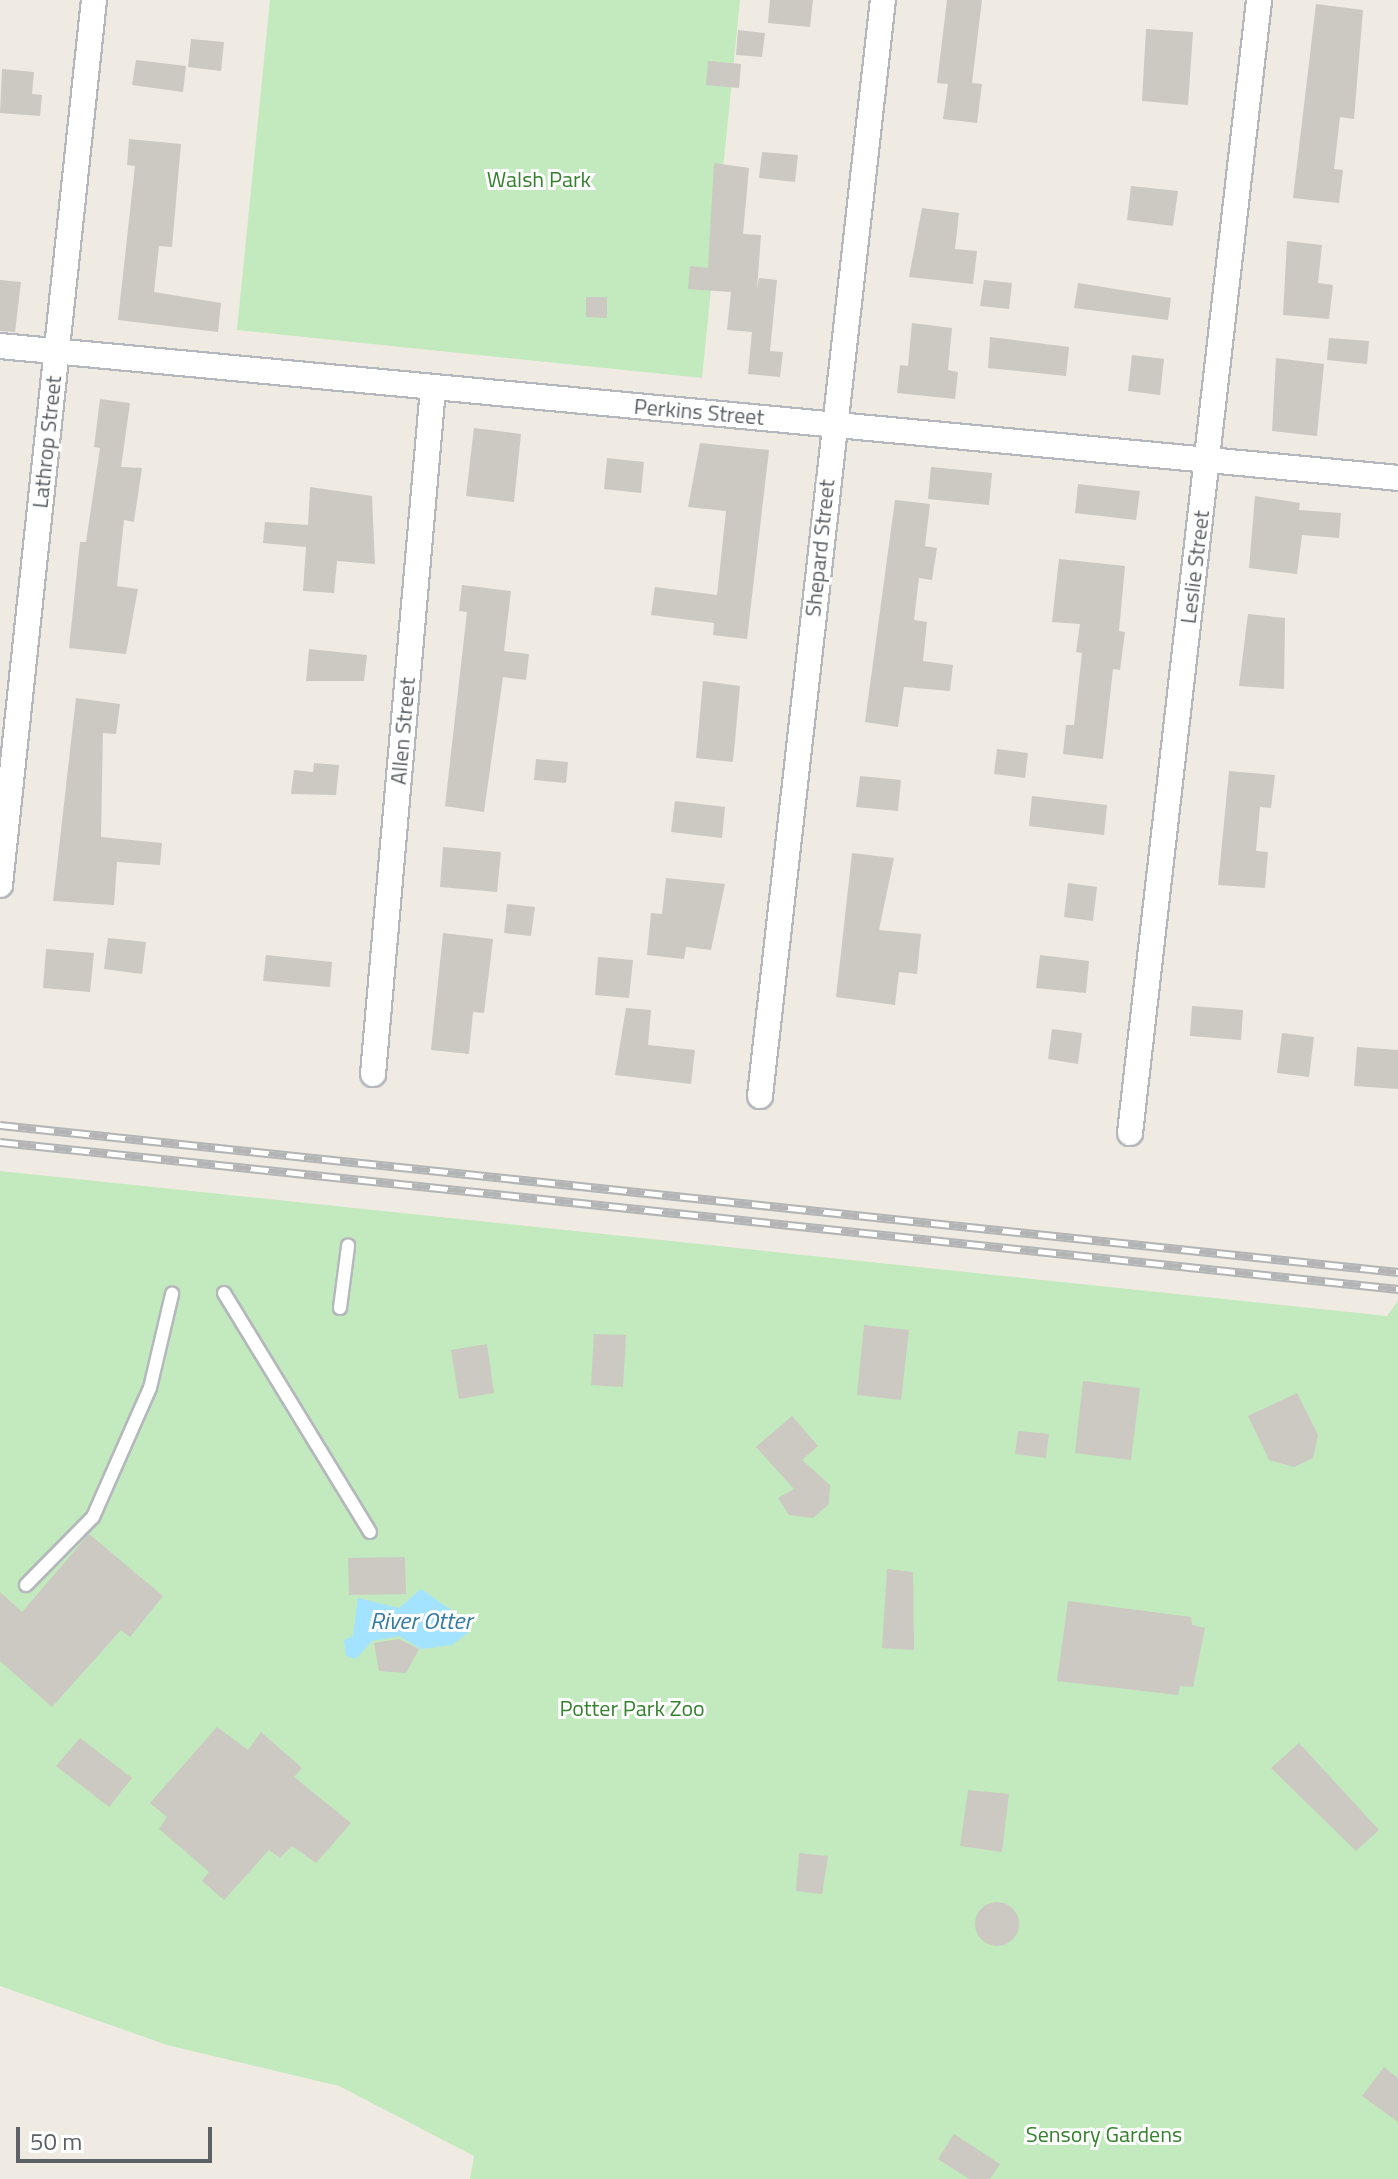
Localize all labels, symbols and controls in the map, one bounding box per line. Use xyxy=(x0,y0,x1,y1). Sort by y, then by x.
park label: Walsh Park xyxy=(487,167,591,193)
street label: Lathrop Street xyxy=(27,374,67,510)
street label: Perkins Street xyxy=(633,393,765,431)
street label: Shepard Street xyxy=(800,478,840,618)
street label: Leslie Street xyxy=(1175,509,1215,625)
street label: Allen Street xyxy=(385,676,421,786)
water label: River Otter xyxy=(370,1607,472,1635)
park label: Potter Park Zoo xyxy=(559,1696,705,1722)
scale bar xyxy=(20,2111,216,2161)
park label: Sensory Gardens xyxy=(1026,2122,1182,2148)
text: 50 m xyxy=(30,2123,82,2159)

